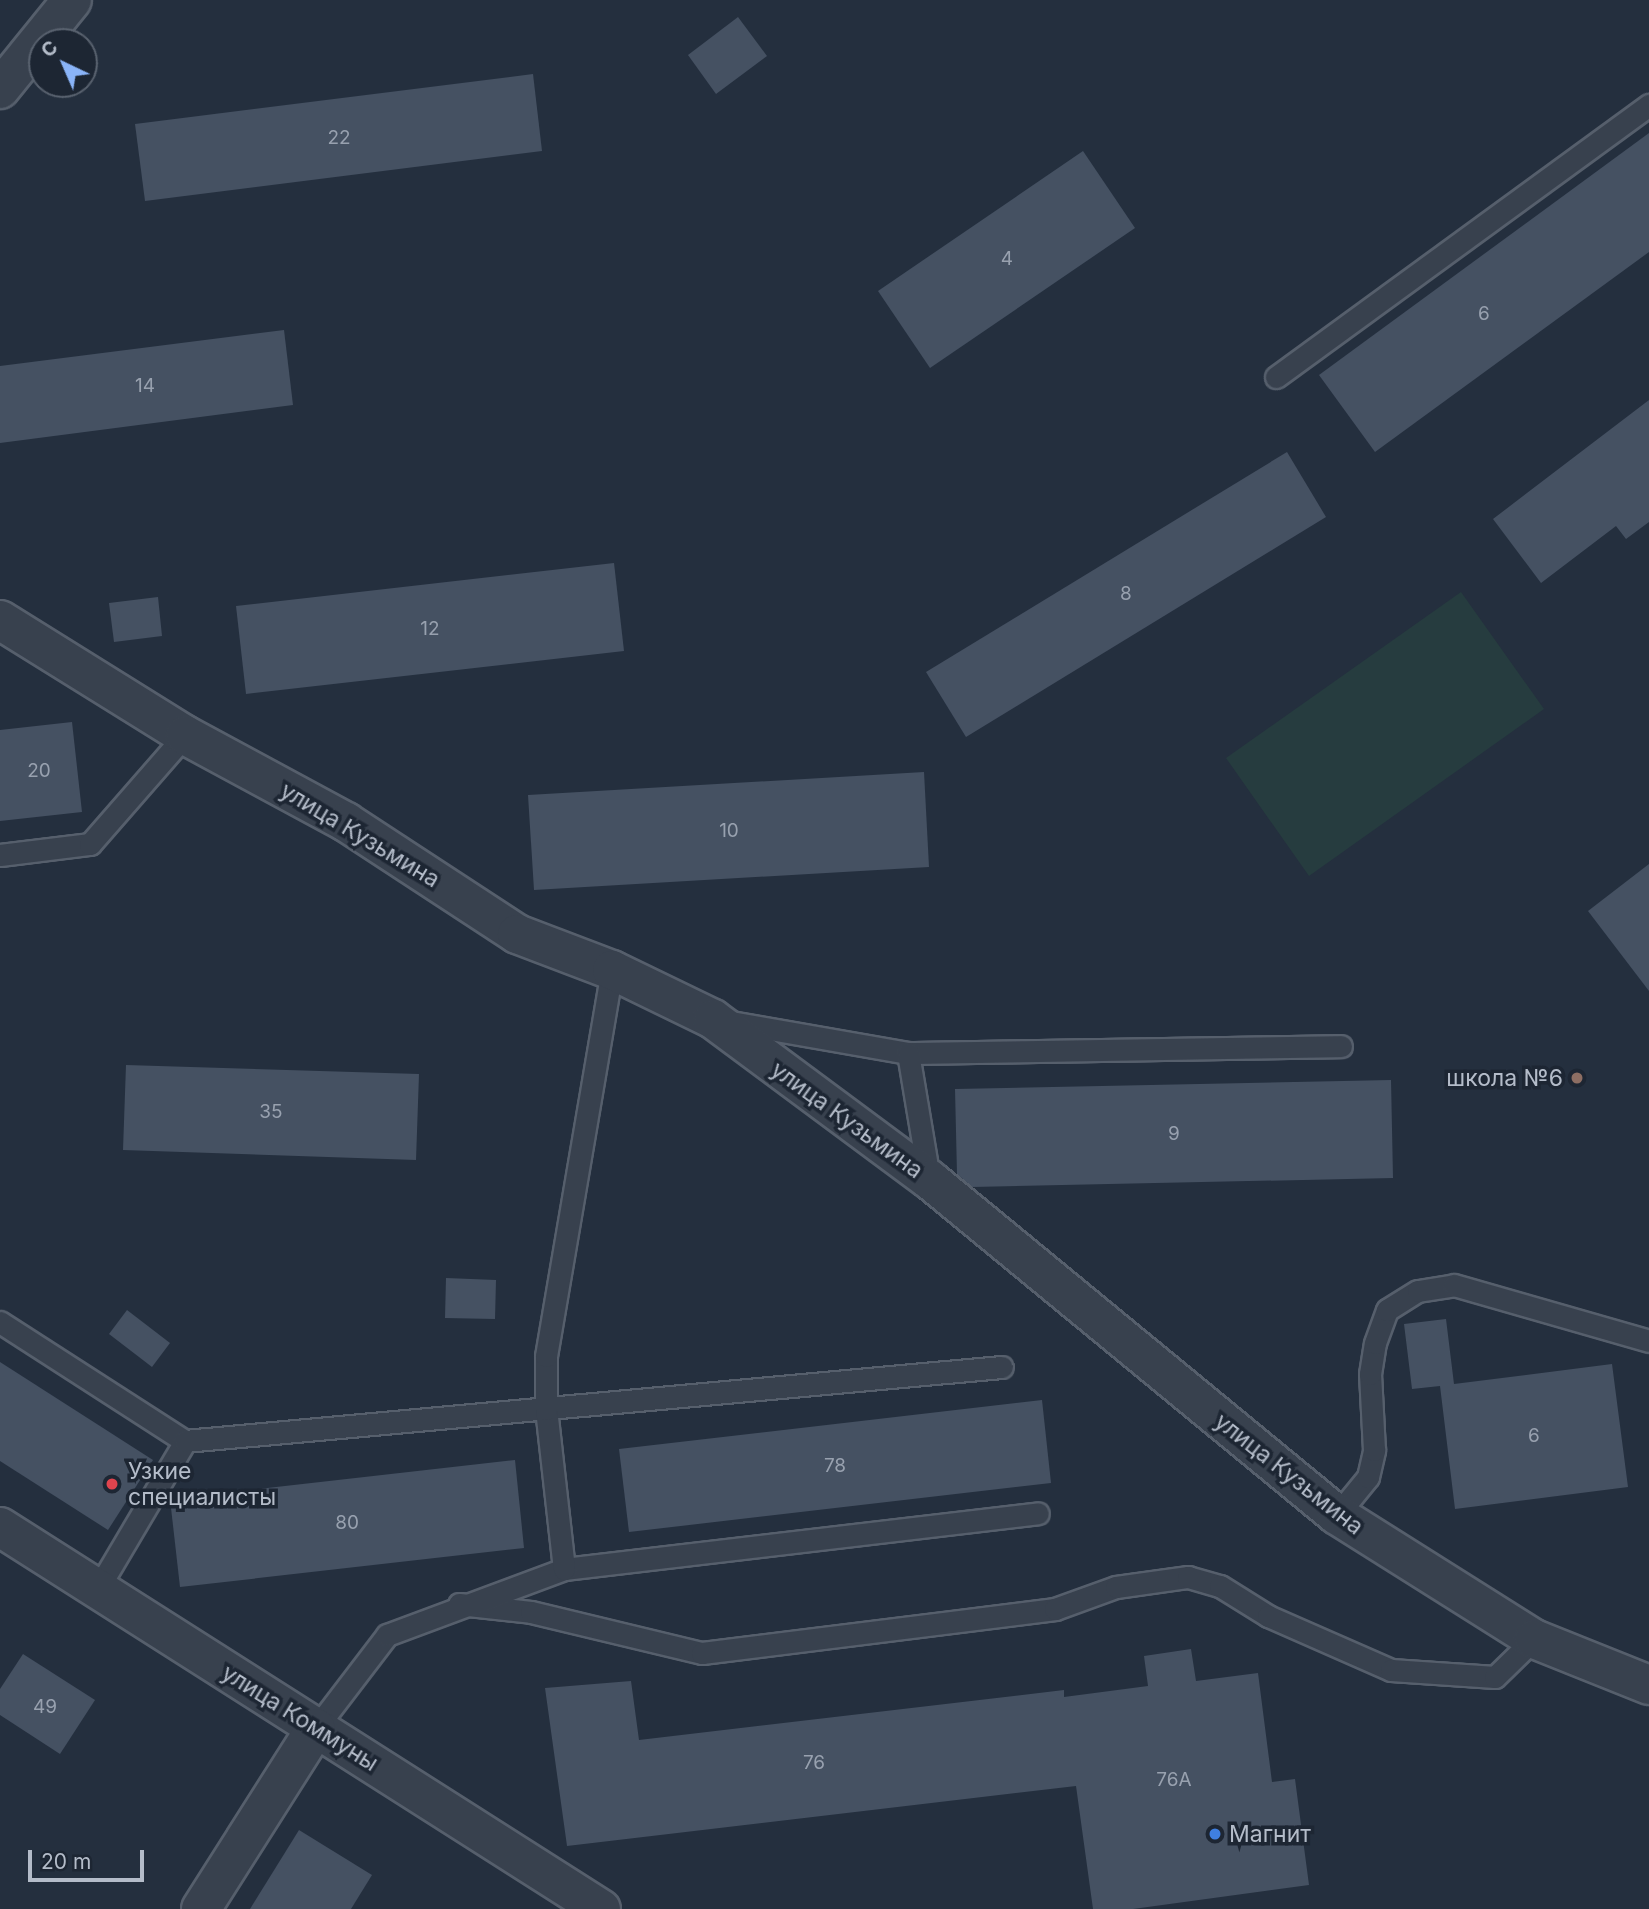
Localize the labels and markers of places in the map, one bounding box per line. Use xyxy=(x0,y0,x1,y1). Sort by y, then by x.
place label: школа №6 xyxy=(1446,1064,1563,1092)
marker: школа №6 xyxy=(1569,1070,1585,1086)
place label: Узкие специалисты xyxy=(128,1457,276,1511)
marker: Узкие специалисты xyxy=(102,1474,122,1494)
place label: Магнит xyxy=(1229,1820,1311,1848)
marker: Магнит xyxy=(1207,1826,1223,1842)

